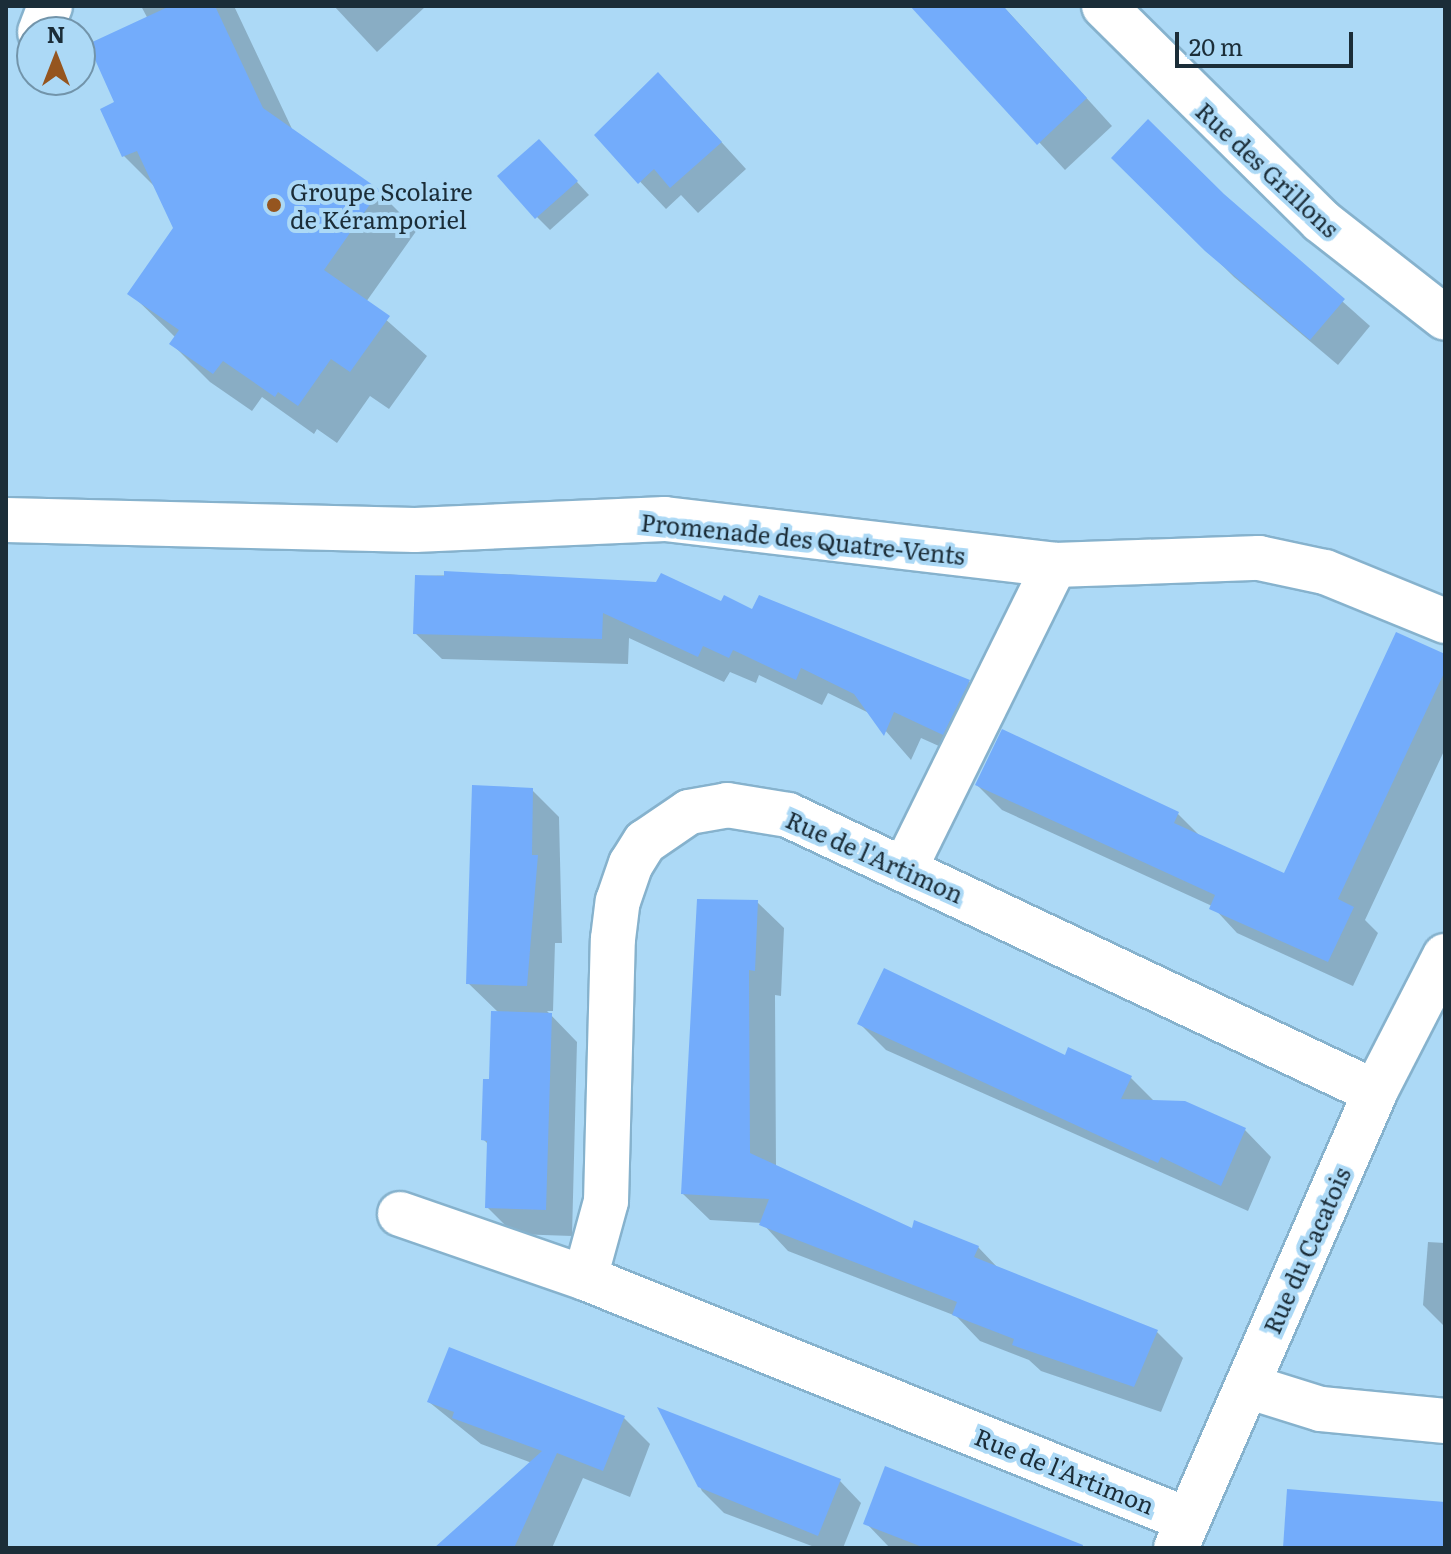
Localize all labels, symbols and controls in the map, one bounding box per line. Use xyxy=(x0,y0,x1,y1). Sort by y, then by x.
north arrow xyxy=(16,16,96,96)
scale bar xyxy=(1179,16,1357,66)
text: N xyxy=(47,17,65,50)
text: 20 m xyxy=(1189,28,1243,63)
street label: Rue des Grillons xyxy=(1191,96,1345,242)
place label: Groupe Scolaire de Kéramporiel xyxy=(290,177,473,233)
marker: Groupe Scolaire de Kéramporiel xyxy=(265,196,283,214)
street label: Promenade des Quatre-Vents xyxy=(639,507,967,569)
street label: Rue de l'Artimon xyxy=(782,804,968,908)
street label: Rue du Cacatois xyxy=(1256,1162,1356,1338)
street label: Rue de l'Artimon xyxy=(971,1421,1159,1519)

